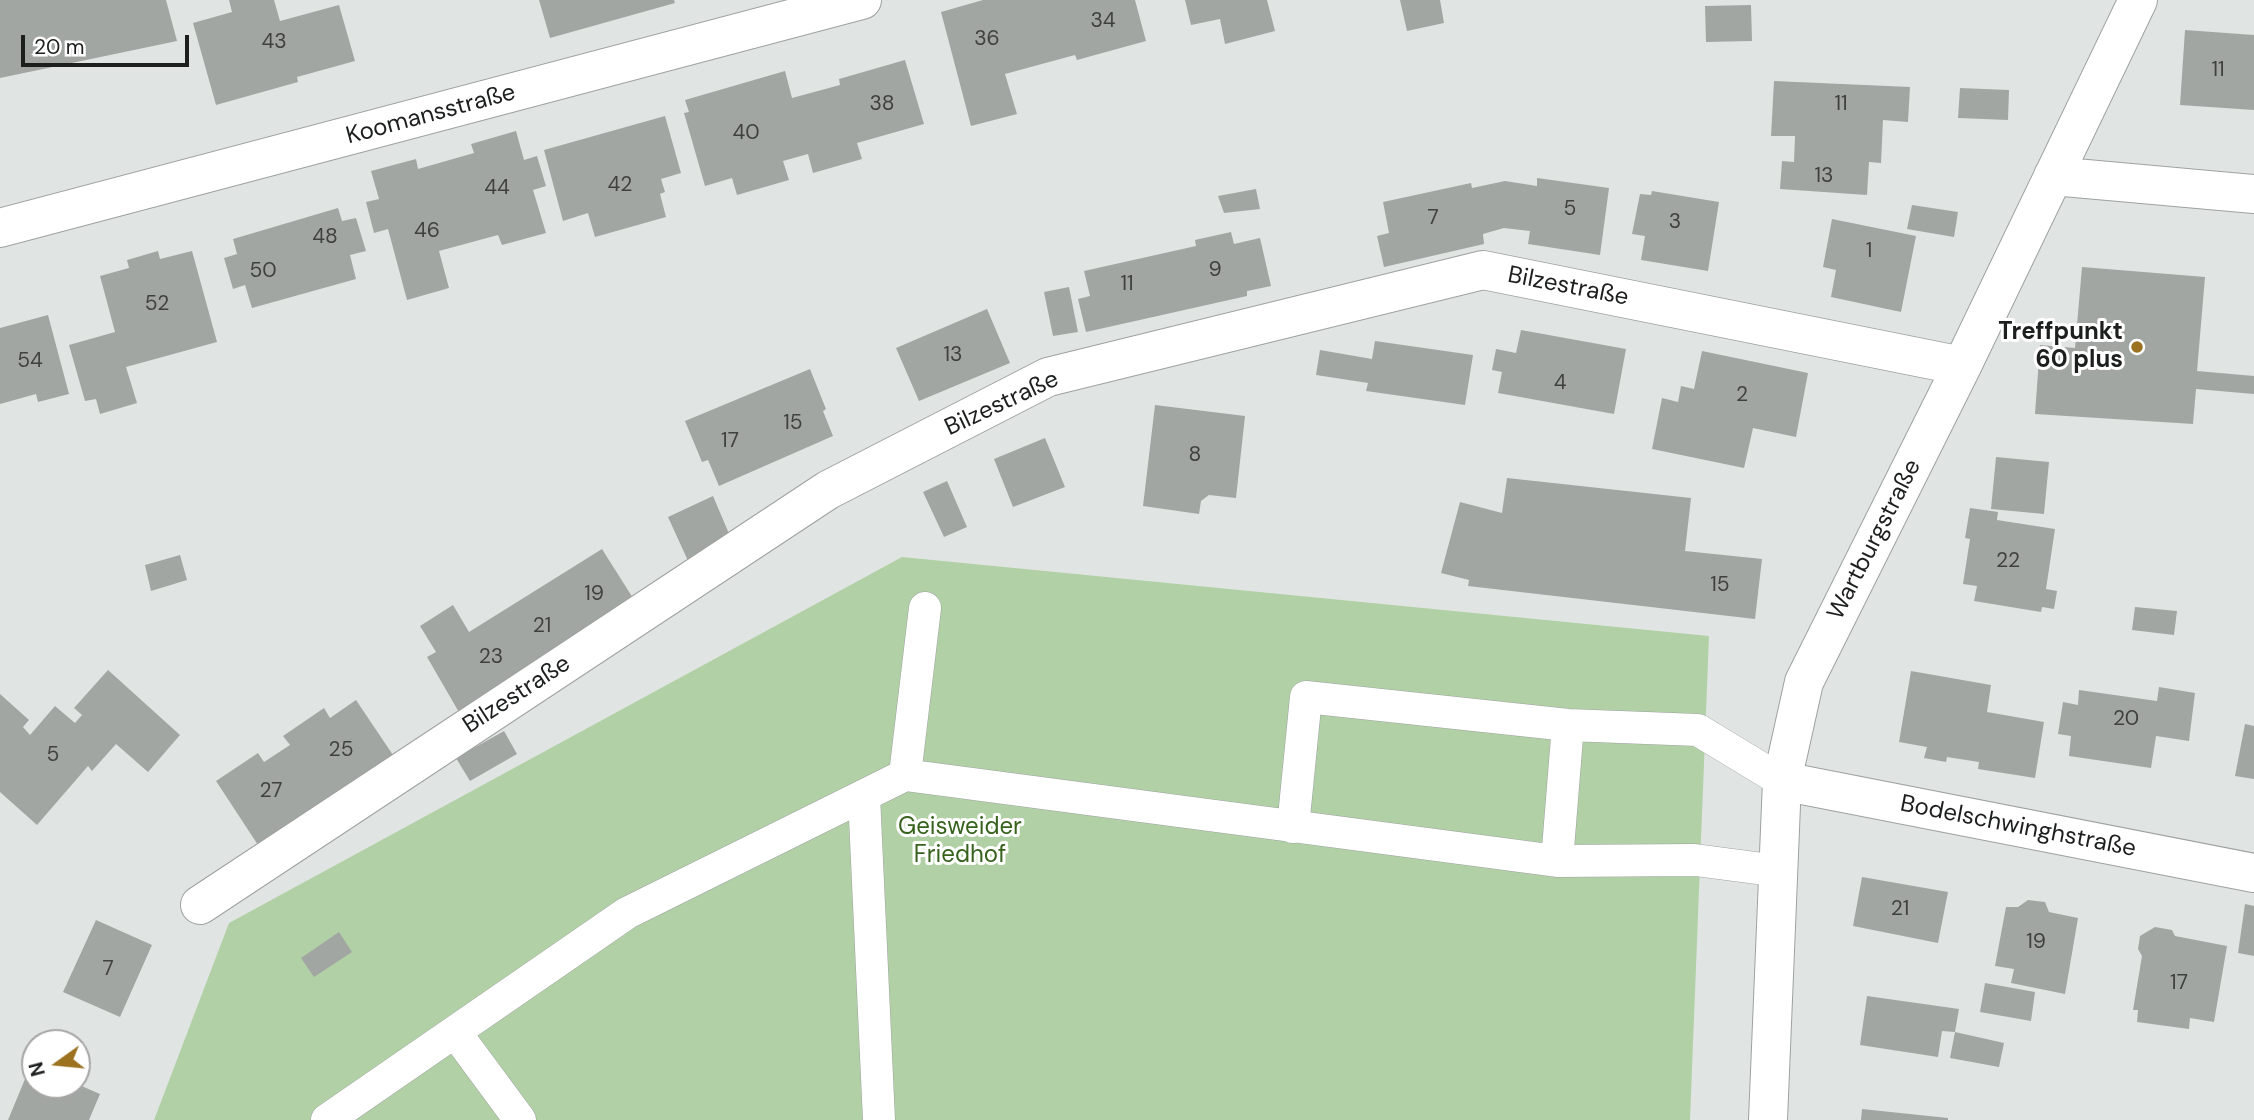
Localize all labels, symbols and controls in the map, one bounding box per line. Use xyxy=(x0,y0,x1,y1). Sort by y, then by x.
house number: 34 xyxy=(1090,8,1116,34)
scale bar xyxy=(24,21,192,65)
house number: 36 xyxy=(974,26,1000,52)
house number: 43 xyxy=(261,29,287,55)
text: 20 m xyxy=(34,33,85,61)
house number: 11 xyxy=(2211,57,2225,83)
street label: Koomansstraße xyxy=(343,79,519,151)
house number: 38 xyxy=(869,91,895,117)
house number: 11 xyxy=(1834,91,1848,117)
house number: 40 xyxy=(732,120,760,146)
house number: 13 xyxy=(1815,163,1833,189)
house number: 42 xyxy=(608,172,632,198)
house number: 44 xyxy=(484,175,510,201)
house number: 5 xyxy=(1564,196,1576,222)
house number: 7 xyxy=(1427,205,1439,231)
house number: 3 xyxy=(1669,209,1681,235)
house number: 46 xyxy=(414,218,440,244)
house number: 48 xyxy=(312,224,338,250)
house number: 1 xyxy=(1866,238,1872,264)
house number: 9 xyxy=(1208,257,1222,283)
house number: 50 xyxy=(249,258,277,284)
street label: Bilzestraße xyxy=(1505,261,1631,313)
house number: 11 xyxy=(1120,271,1134,297)
house number: 52 xyxy=(145,291,169,317)
place label: Treffpunkt 60 plus xyxy=(1998,319,2123,375)
marker: Treffpunkt 60 plus xyxy=(2129,339,2145,355)
house number: 13 xyxy=(944,342,962,368)
house number: 54 xyxy=(17,348,43,374)
street label: Bilzestraße xyxy=(941,365,1063,443)
house number: 4 xyxy=(1554,370,1566,396)
house number: 2 xyxy=(1736,382,1748,408)
house number: 15 xyxy=(783,410,803,436)
house number: 17 xyxy=(721,428,739,454)
house number: 8 xyxy=(1189,442,1201,468)
street label: Wartburgstraße xyxy=(1822,455,1928,625)
house number: 22 xyxy=(1996,548,2020,574)
house number: 15 xyxy=(1710,572,1730,598)
house number: 19 xyxy=(584,581,604,607)
house number: 21 xyxy=(533,613,551,639)
house number: 23 xyxy=(479,644,503,670)
street label: Bilzestraße xyxy=(458,650,576,740)
house number: 20 xyxy=(2113,706,2139,732)
house number: 25 xyxy=(329,737,353,763)
house number: 5 xyxy=(47,742,59,768)
house number: 27 xyxy=(260,778,282,804)
street label: Bodelschwinghstraße xyxy=(1898,790,2138,864)
park label: Geisweider Friedhof xyxy=(898,814,1022,870)
house number: 21 xyxy=(1891,896,1909,922)
house number: 19 xyxy=(2026,929,2046,955)
house number: 7 xyxy=(102,956,114,982)
house number: 17 xyxy=(2170,970,2188,996)
north arrow xyxy=(21,1029,91,1099)
text: N xyxy=(23,1059,51,1079)

